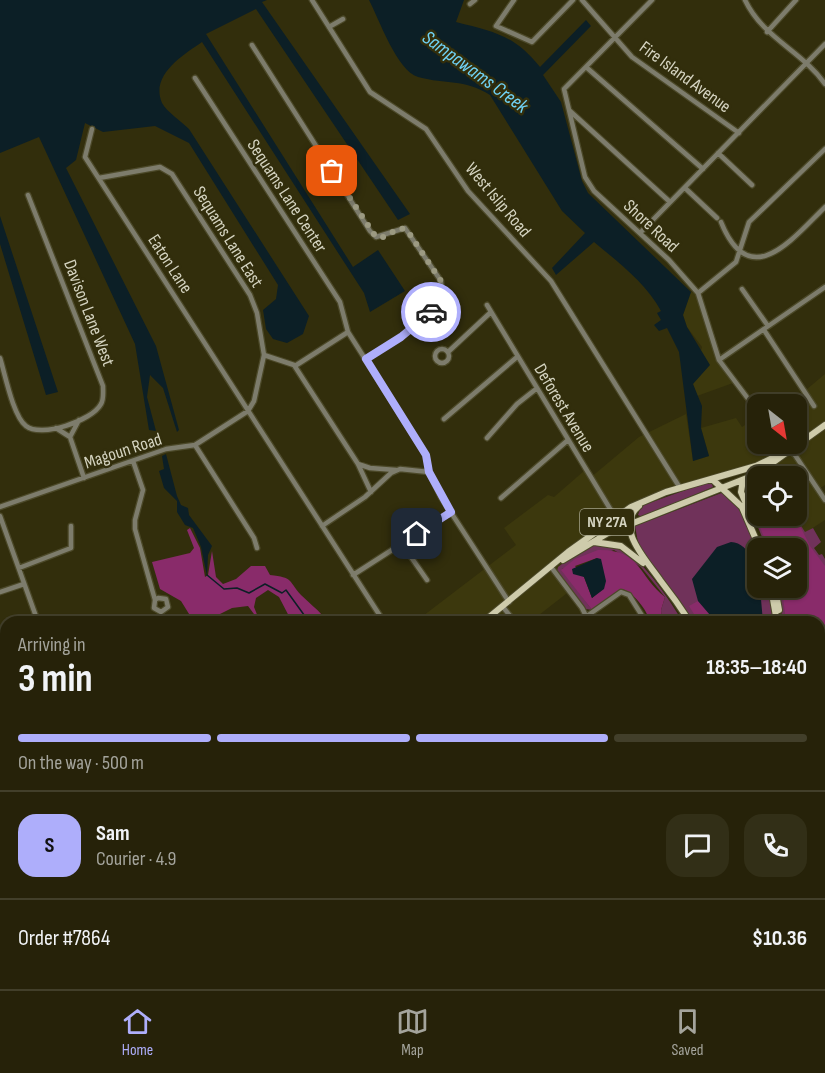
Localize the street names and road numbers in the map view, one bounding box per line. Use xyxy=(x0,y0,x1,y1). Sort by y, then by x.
street label: Fire Island Avenue xyxy=(635,37,735,117)
street label: Sequams Lane Center xyxy=(243,136,331,256)
street label: West Islip Road xyxy=(461,158,535,242)
street label: Sequams Lane East xyxy=(189,183,268,292)
street label: Shore Road xyxy=(619,195,683,257)
street label: Eaton Lane xyxy=(143,231,197,297)
street label: Davison Lane West xyxy=(59,257,119,370)
street label: Deforest Avenue xyxy=(529,360,599,456)
street label: Magoun Road xyxy=(82,429,164,473)
road number: NY 27A xyxy=(580,509,634,535)

